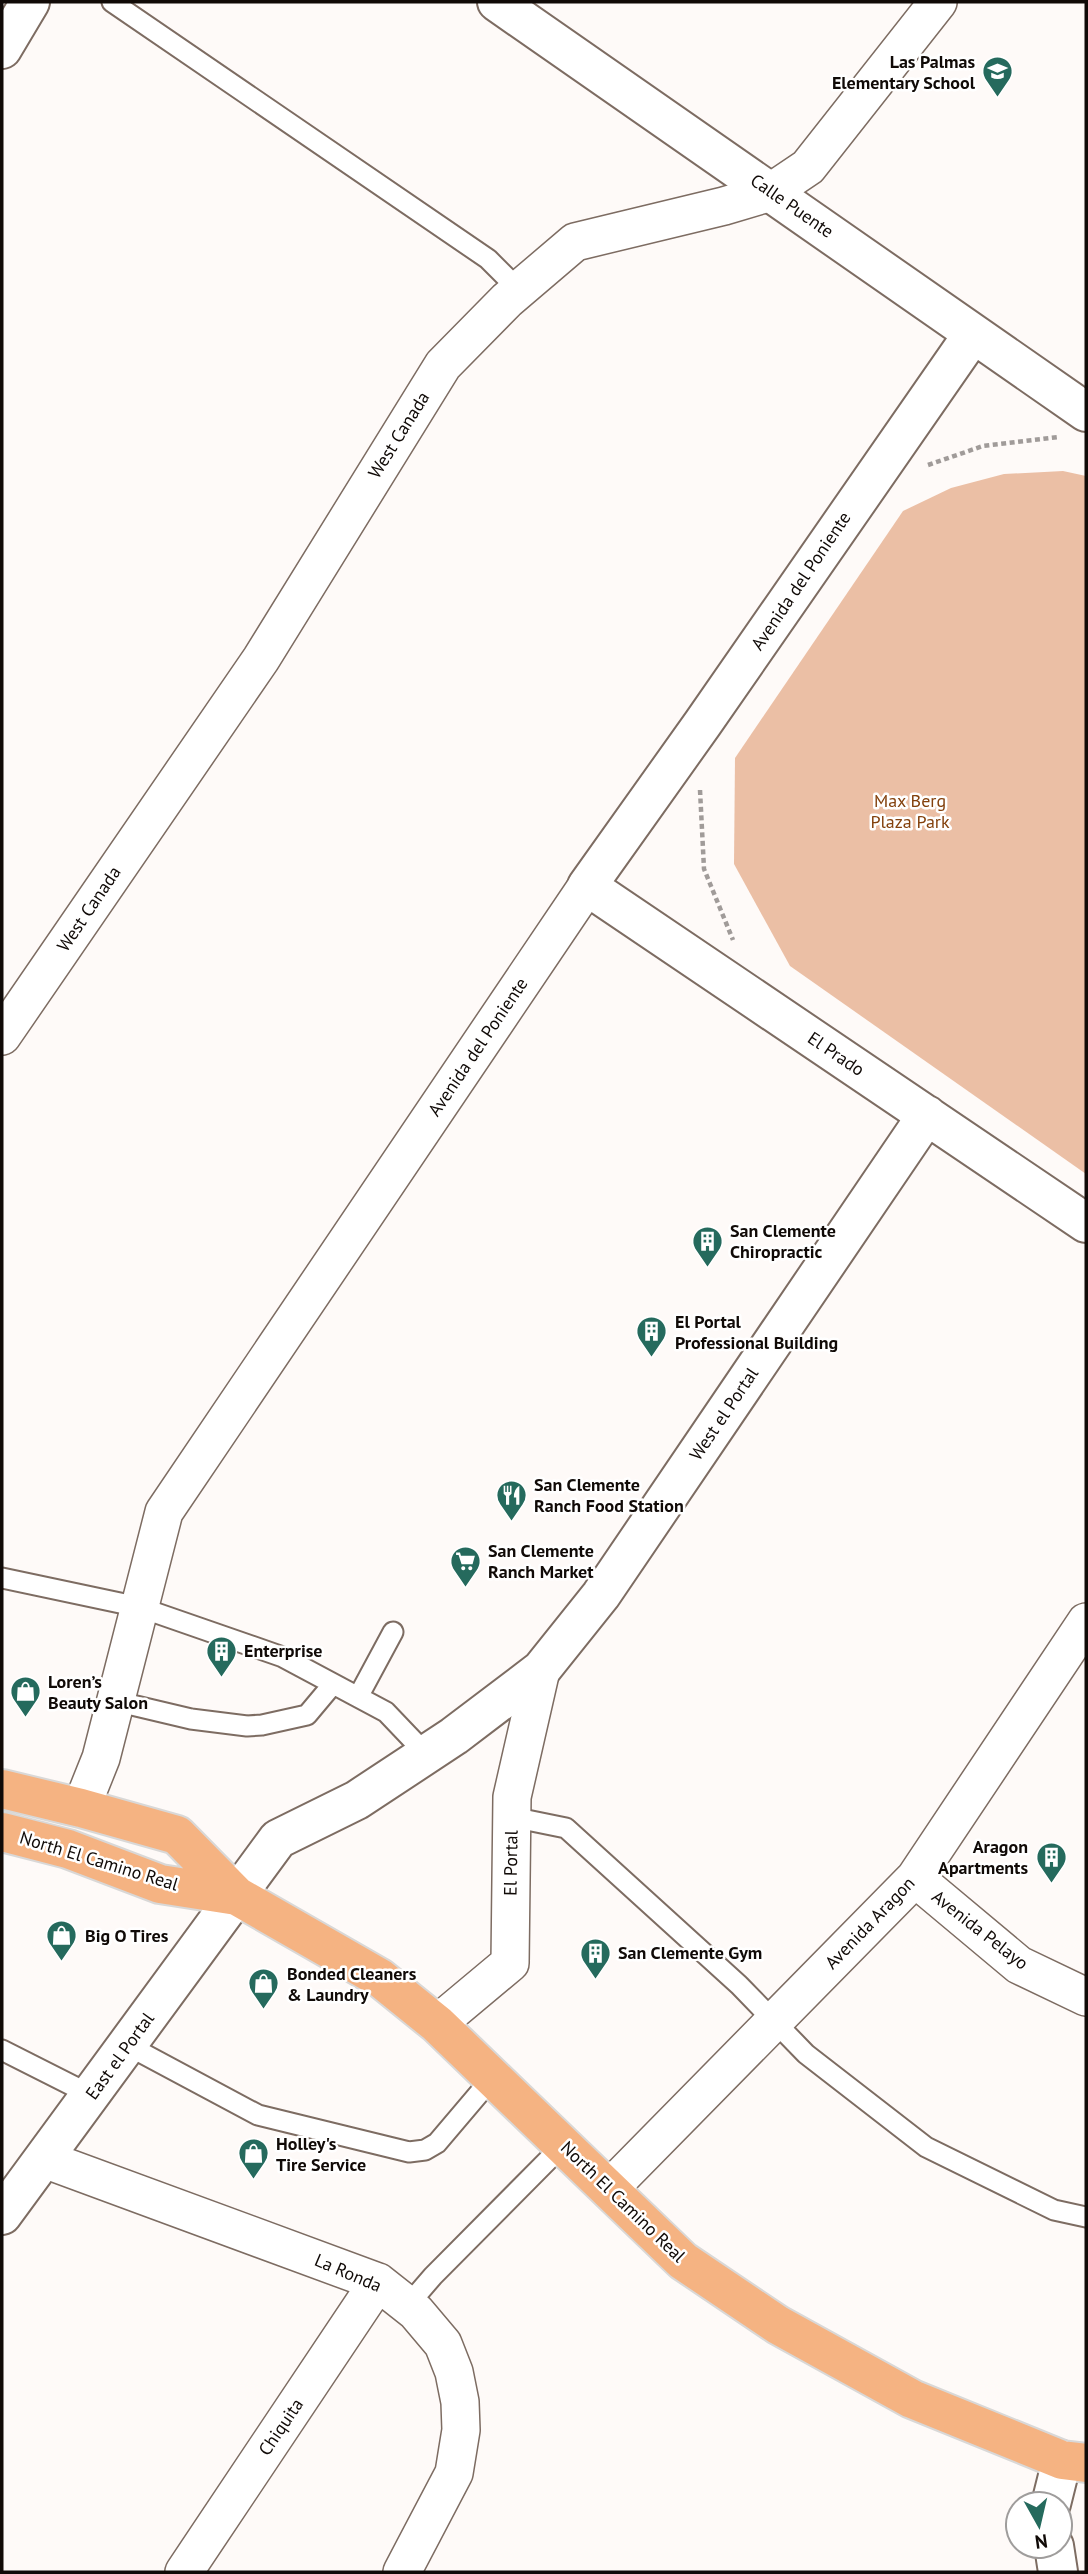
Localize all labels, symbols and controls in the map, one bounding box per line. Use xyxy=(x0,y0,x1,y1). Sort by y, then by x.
place label: Las Palmas Elementary School xyxy=(832,50,976,94)
school or university icon: Las Palmas Elementary School xyxy=(981,55,1015,99)
street label: Calle Puente xyxy=(746,168,838,243)
street label: West Canada xyxy=(363,387,434,482)
street label: Avenida del Poniente xyxy=(746,507,855,654)
park label: Max Berg Plaza Park xyxy=(870,789,950,833)
street label: West Canada xyxy=(52,862,126,956)
street label: Avenida del Poniente xyxy=(423,973,532,1120)
street label: El Prado xyxy=(804,1026,869,1081)
place label: San Clemente Chiropractic xyxy=(730,1219,836,1263)
building icon: San Clemente Chiropractic xyxy=(690,1224,724,1268)
place label: El Portal Professional Building xyxy=(675,1310,838,1354)
building icon: El Portal Professional Building xyxy=(635,1315,669,1359)
street label: West el Portal xyxy=(684,1362,763,1465)
place label: San Clemente Ranch Food Station xyxy=(534,1473,684,1517)
restaurant icon: San Clemente Ranch Food Station xyxy=(494,1478,528,1522)
place label: San Clemente Ranch Market xyxy=(488,1539,594,1583)
supermarket icon: San Clemente Ranch Market xyxy=(448,1544,482,1588)
building icon: Enterprise xyxy=(204,1634,238,1678)
place label: Enterprise xyxy=(244,1639,322,1662)
place label: Loren’s Beauty Salon xyxy=(48,1670,148,1714)
shop icon: Loren’s Beauty Salon xyxy=(8,1675,42,1719)
street label: North El Camino Real xyxy=(17,1825,182,1896)
street label: El Portal xyxy=(498,1829,523,1896)
place label: Aragon Apartments xyxy=(938,1835,1028,1879)
building icon: Aragon Apartments xyxy=(1034,1840,1068,1884)
street label: Avenida Aragon xyxy=(820,1872,920,1974)
street label: Avenida Pelayo xyxy=(927,1885,1033,1974)
shop icon: Big O Tires xyxy=(45,1919,79,1963)
place label: Big O Tires xyxy=(85,1924,169,1947)
building icon: San Clemente Gym xyxy=(578,1936,612,1980)
place label: San Clemente Gym xyxy=(618,1941,762,1964)
place label: Bonded Cleaners & Laundry xyxy=(287,1962,417,2006)
shop icon: Bonded Cleaners & Laundry xyxy=(247,1967,281,2011)
street label: East el Portal xyxy=(80,2007,159,2104)
place label: Holley's Tire Service xyxy=(276,2132,366,2176)
street label: North El Camino Real xyxy=(556,2136,691,2268)
shop icon: Holley's Tire Service xyxy=(236,2137,270,2181)
street label: La Ronda xyxy=(311,2248,385,2297)
street label: Chiquita xyxy=(253,2394,308,2460)
north arrow xyxy=(1004,2490,1074,2560)
text: N xyxy=(1034,2529,1049,2555)

